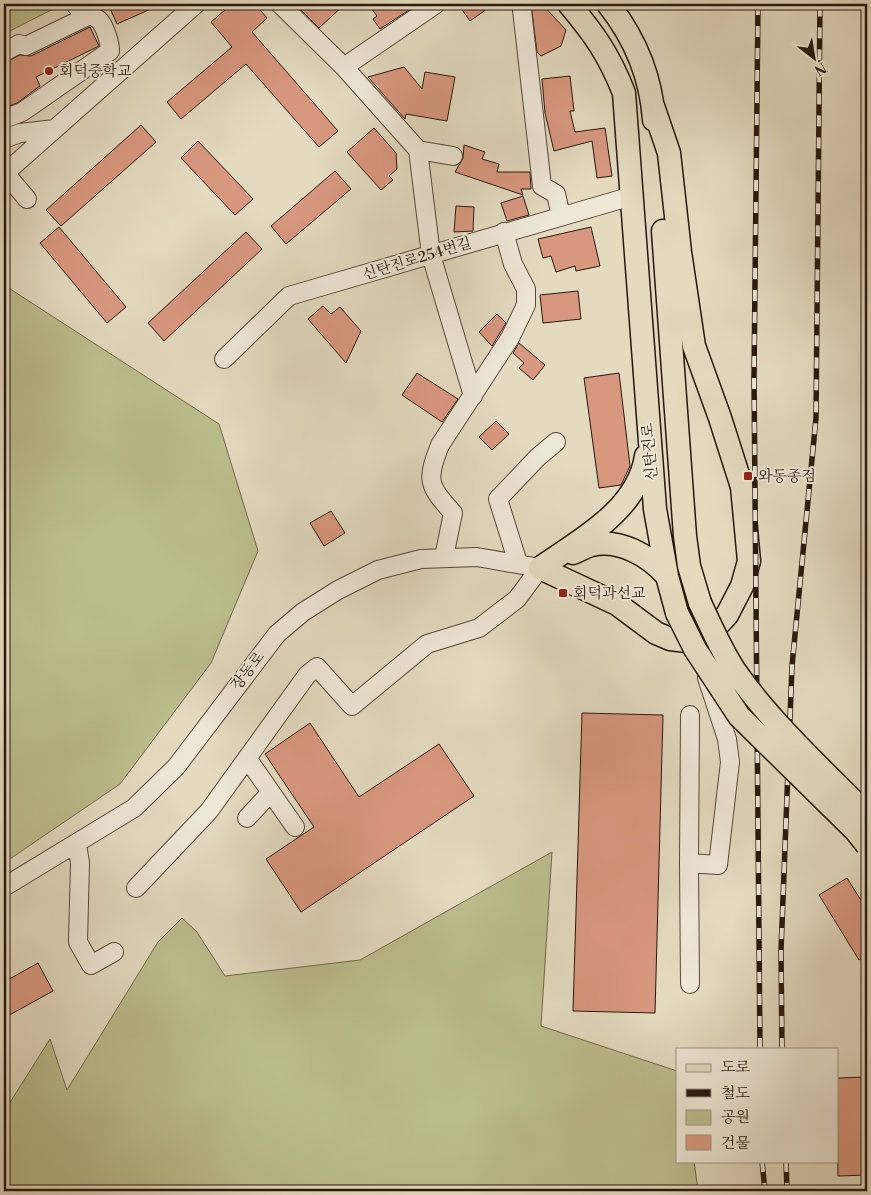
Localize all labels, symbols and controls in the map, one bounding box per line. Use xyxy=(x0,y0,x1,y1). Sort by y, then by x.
north arrow xyxy=(788,32,838,82)
text: N xyxy=(811,58,830,79)
place label: 회덕중학교 xyxy=(59,62,132,81)
marker: 회덕중학교 xyxy=(43,65,55,77)
street label: 신탄진로254번길 xyxy=(360,233,474,285)
street label: 신탄진로 xyxy=(638,422,662,482)
place label: 와동종점 xyxy=(758,467,816,486)
marker: 와동종점 xyxy=(742,470,754,482)
place label: 회덕과선교 xyxy=(573,584,646,603)
marker: 회덕과선교 xyxy=(557,587,569,599)
street label: 장동로 xyxy=(227,648,269,694)
legend xyxy=(676,1048,838,1162)
text: 도로 xyxy=(721,1058,750,1077)
text: 철도 xyxy=(721,1084,750,1103)
text: 공원 xyxy=(721,1108,750,1127)
text: 건물 xyxy=(721,1134,750,1153)

